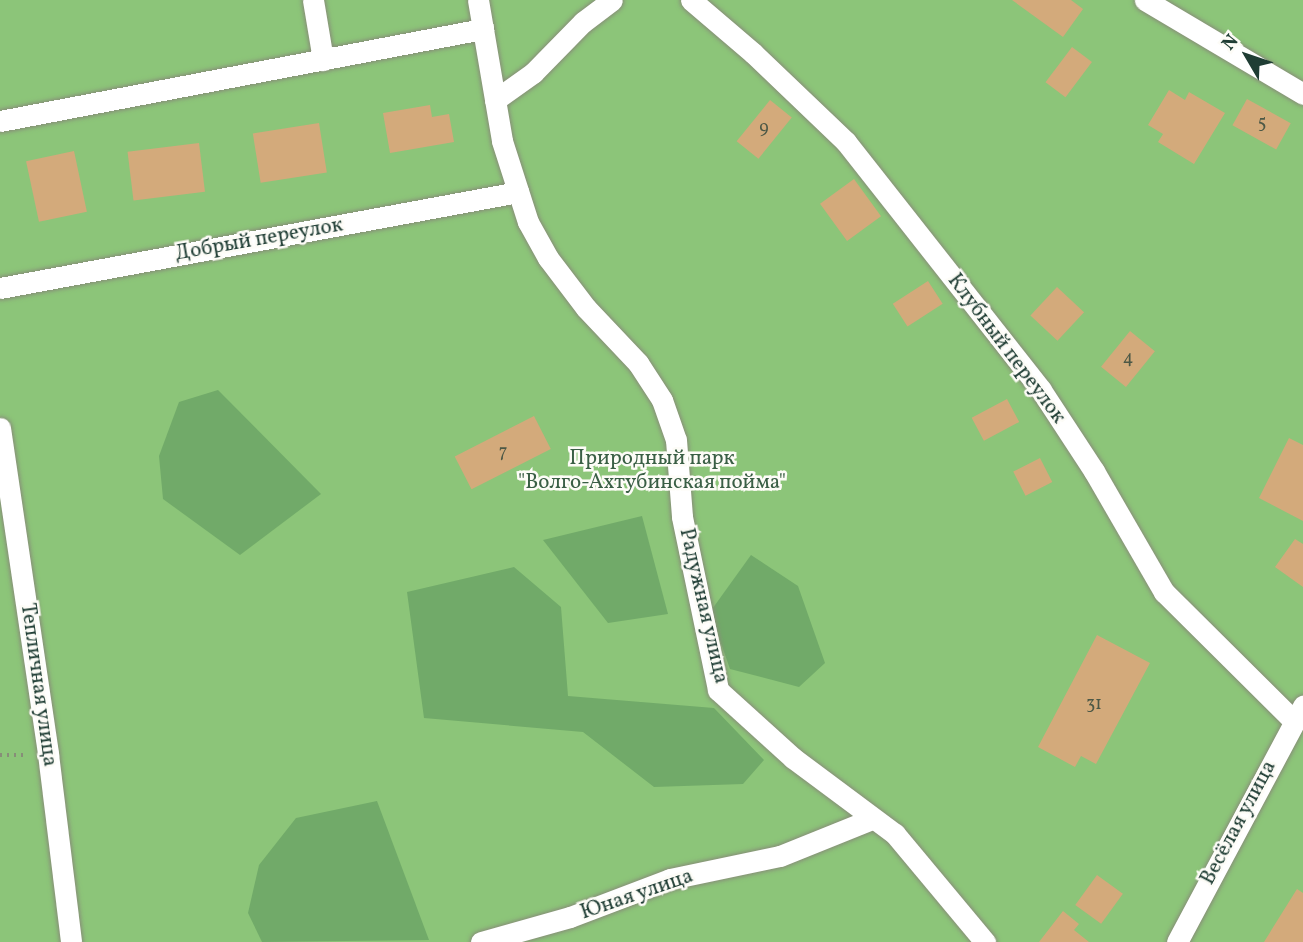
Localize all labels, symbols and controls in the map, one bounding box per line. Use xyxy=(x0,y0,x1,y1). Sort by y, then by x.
north arrow xyxy=(1212,21,1282,91)
text: N xyxy=(1216,29,1245,56)
house number: 5 xyxy=(1258,113,1266,135)
house number: 9 xyxy=(759,118,769,140)
street label: Добрый переулок xyxy=(173,213,345,267)
street label: Клубный переулок xyxy=(941,269,1071,429)
house number: 4 xyxy=(1123,348,1133,370)
house number: 7 xyxy=(499,442,507,464)
park label: Природный парк "Волго-Ахтубинская пойма" xyxy=(518,446,786,496)
street label: Радужная улица xyxy=(673,526,733,686)
street label: Тепличная улица xyxy=(14,601,62,769)
house number: 31 xyxy=(1086,694,1102,716)
street label: Весёлая улица xyxy=(1196,756,1282,890)
street label: Юная улица xyxy=(577,864,697,926)

